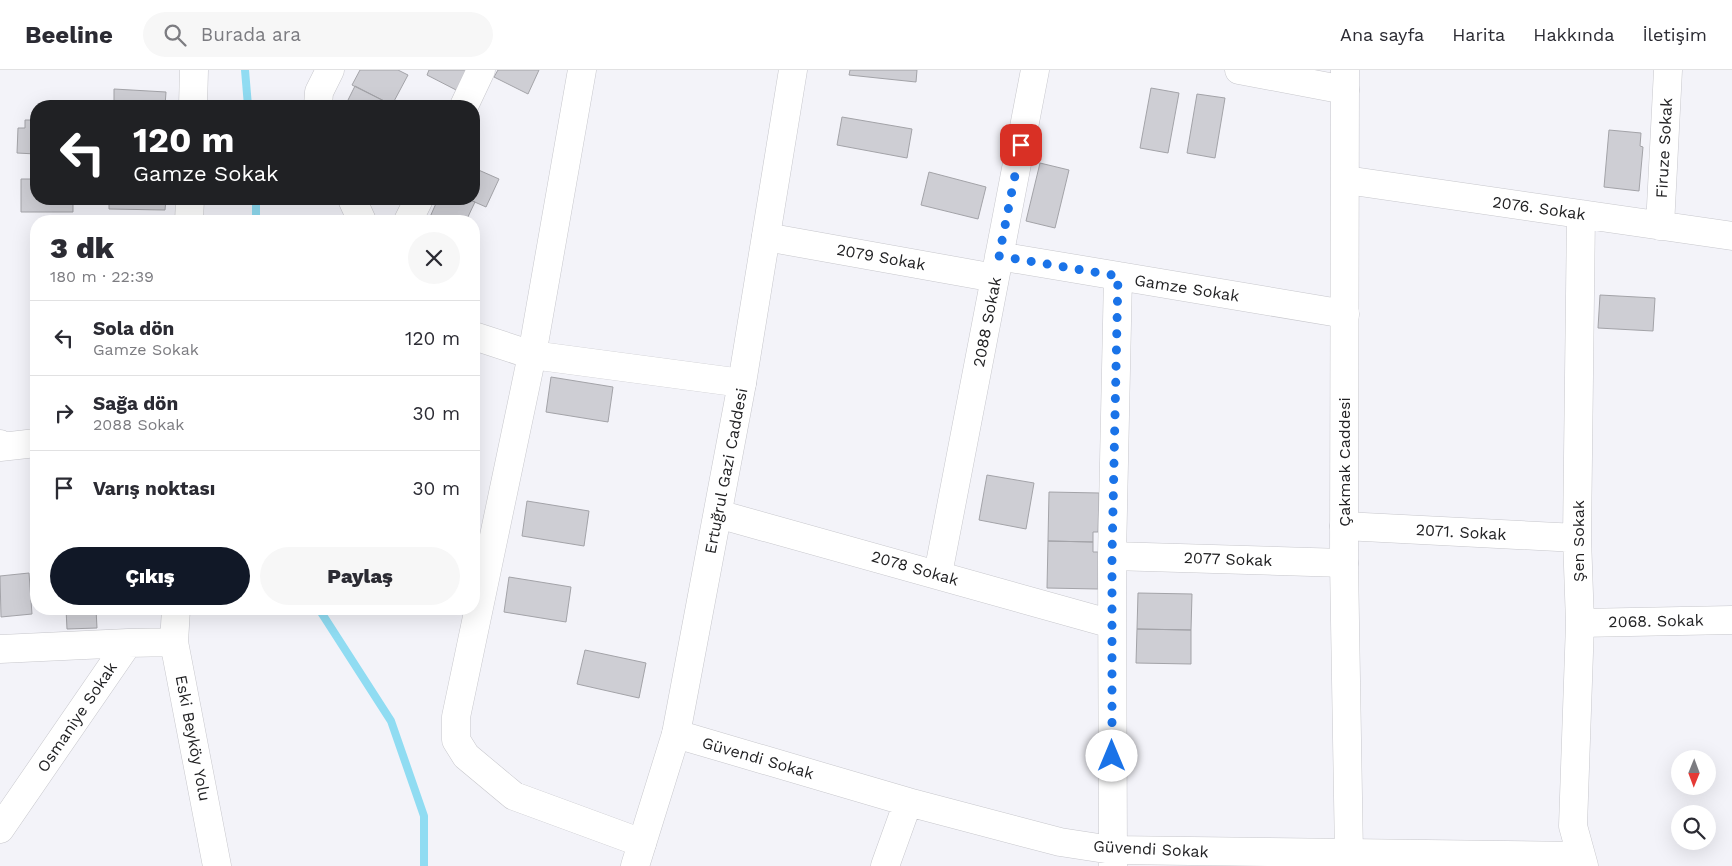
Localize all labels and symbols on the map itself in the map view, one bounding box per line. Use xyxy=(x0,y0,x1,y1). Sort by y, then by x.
street label: Firuze Sokak xyxy=(1652,97,1676,199)
pin xyxy=(1000,124,1042,166)
street label: 2076. Sokak xyxy=(1491,192,1587,224)
street label: 2079 Sokak xyxy=(835,240,927,274)
street label: Gamze Sokak xyxy=(1133,270,1241,306)
street label: 2088 Sokak xyxy=(969,275,1005,369)
street label: Ertuğrul Gazi Caddesi xyxy=(701,387,751,555)
street label: Çakmak Caddesi xyxy=(1335,397,1354,527)
street label: Şen Sokak xyxy=(1569,500,1588,582)
street label: 2071. Sokak xyxy=(1415,520,1507,544)
street label: 2078 Sokak xyxy=(869,546,961,590)
street label: 2077 Sokak xyxy=(1183,548,1273,570)
street label: 2068. Sokak xyxy=(1608,611,1704,631)
street label: Osmaniye Sokak xyxy=(33,658,121,776)
street label: Eski Beyköy Yolu xyxy=(171,673,215,803)
position arrow xyxy=(1085,729,1137,781)
street label: Güvendi Sokak xyxy=(700,733,816,783)
north arrow xyxy=(1671,750,1716,795)
street label: Güvendi Sokak xyxy=(1093,836,1209,862)

